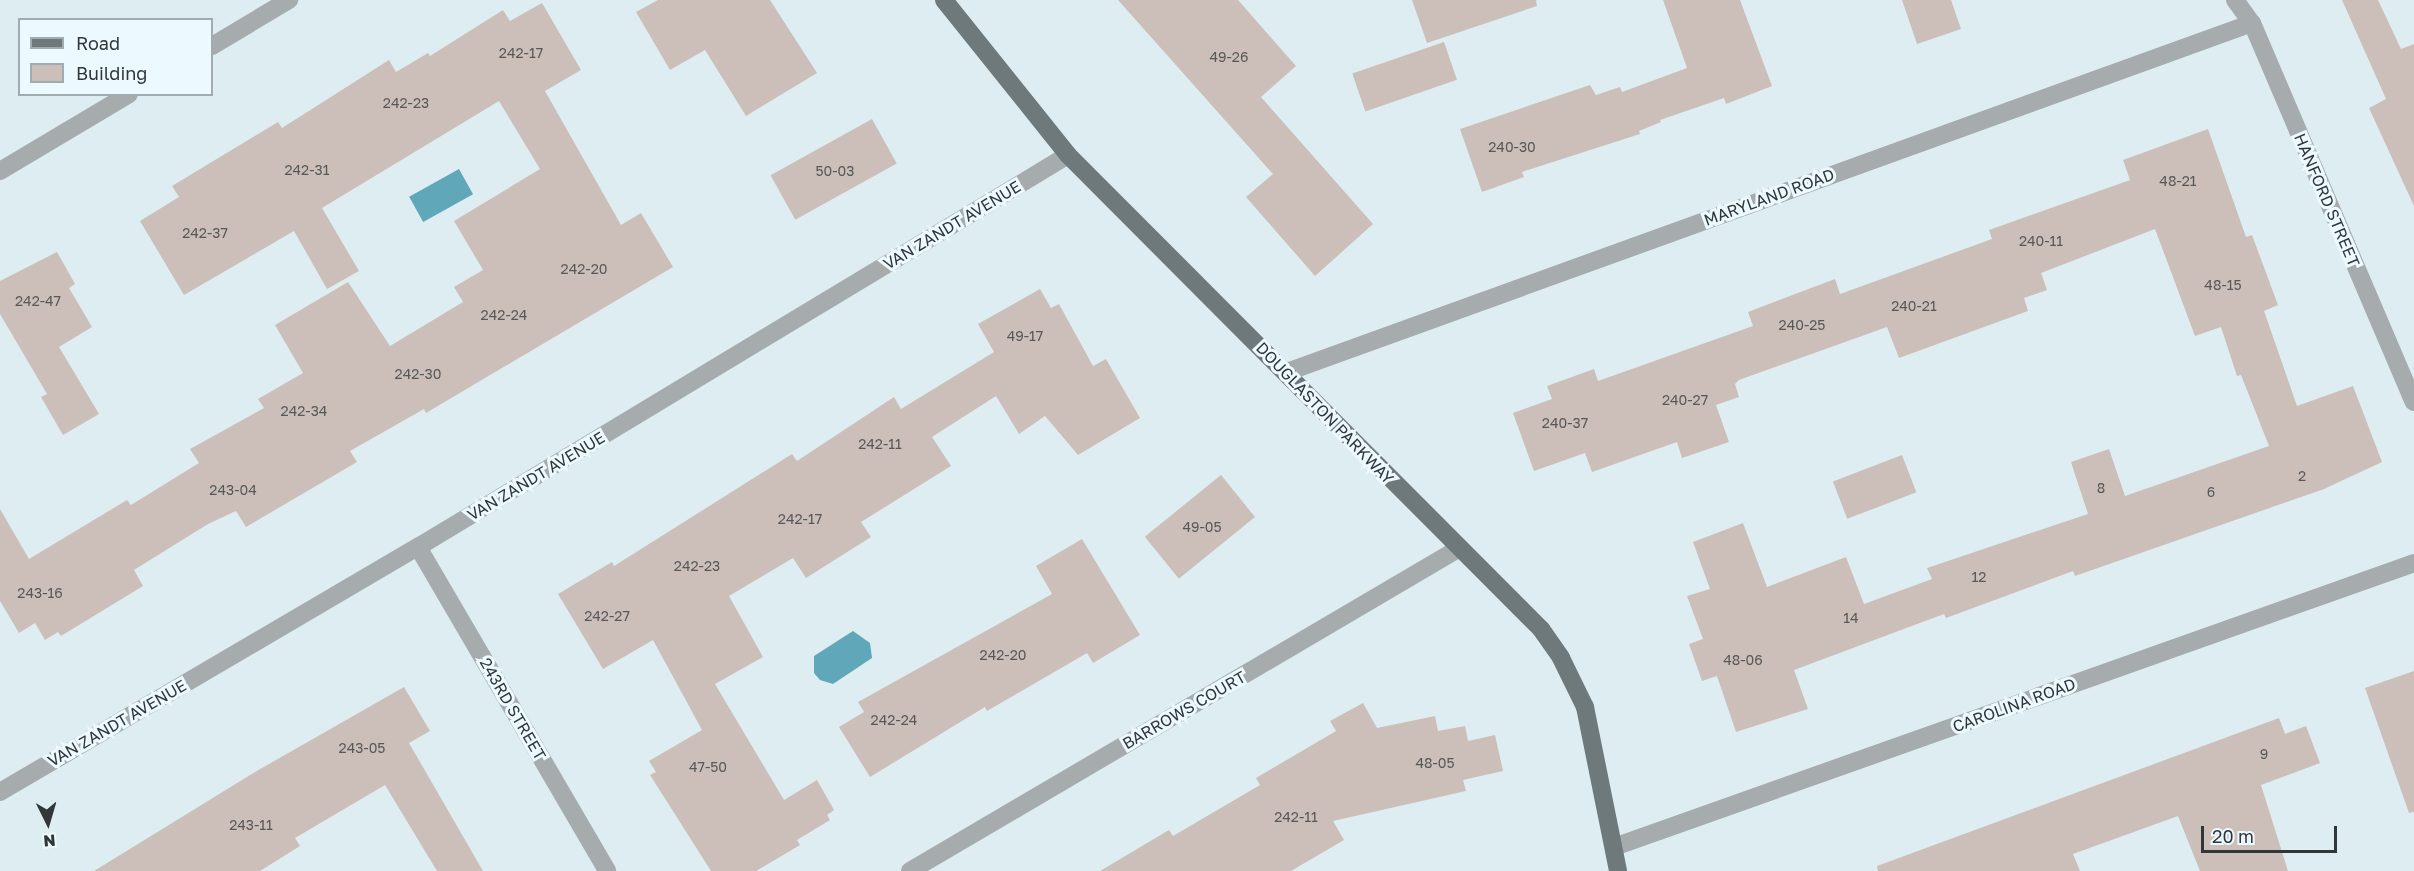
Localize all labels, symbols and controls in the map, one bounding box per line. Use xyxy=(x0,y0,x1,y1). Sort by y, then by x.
legend xyxy=(18,18,213,96)
text: Road xyxy=(76,32,120,54)
house number: 242-17 xyxy=(499,45,543,61)
house number: 49-26 xyxy=(1210,49,1248,65)
text: Building xyxy=(76,62,147,84)
house number: 242-23 xyxy=(383,95,429,111)
street label: HANFORD STREET xyxy=(2290,130,2364,270)
house number: 240-30 xyxy=(1488,139,1536,155)
house number: 242-31 xyxy=(284,162,330,178)
house number: 50-03 xyxy=(816,163,854,179)
street label: MARYLAND ROAD xyxy=(1701,165,1837,229)
house number: 48-21 xyxy=(2159,173,2197,189)
street label: VAN ZANDT AVENUE xyxy=(880,176,1024,274)
house number: 242-37 xyxy=(182,225,228,241)
house number: 240-11 xyxy=(2019,233,2063,249)
house number: 242-20 xyxy=(561,261,607,277)
house number: 48-15 xyxy=(2204,277,2242,293)
house number: 242-47 xyxy=(15,293,61,309)
house number: 240-21 xyxy=(1891,298,1937,314)
house number: 242-24 xyxy=(481,307,527,323)
house number: 240-25 xyxy=(1779,317,1825,333)
house number: 49-17 xyxy=(1007,328,1043,344)
street label: DOUGLASTON PARKWAY xyxy=(1252,338,1398,488)
house number: 242-30 xyxy=(395,366,441,382)
house number: 240-27 xyxy=(1662,392,1708,408)
house number: 242-34 xyxy=(281,403,327,419)
house number: 240-37 xyxy=(1542,415,1588,431)
street label: VAN ZANDT AVENUE xyxy=(464,427,608,525)
house number: 242-11 xyxy=(858,436,902,452)
house number: 2 xyxy=(2298,468,2306,484)
house number: 8 xyxy=(2097,480,2105,496)
house number: 243-04 xyxy=(209,482,257,498)
house number: 6 xyxy=(2207,484,2215,500)
house number: 242-17 xyxy=(778,511,822,527)
house number: 49-05 xyxy=(1182,519,1222,535)
house number: 242-23 xyxy=(674,558,720,574)
house number: 12 xyxy=(1972,569,1986,585)
house number: 243-16 xyxy=(17,585,63,601)
house number: 242-27 xyxy=(584,608,630,624)
house number: 14 xyxy=(1843,610,1859,626)
house number: 242-20 xyxy=(980,647,1026,663)
house number: 48-06 xyxy=(1723,652,1763,668)
street label: 243RD STREET xyxy=(476,654,550,764)
street label: BARROWS COURT xyxy=(1119,667,1249,753)
street label: CAROLINA ROAD xyxy=(1950,674,2078,736)
street label: VAN ZANDT AVENUE xyxy=(44,675,190,771)
house number: 242-24 xyxy=(871,712,917,728)
house number: 243-05 xyxy=(339,740,385,756)
house number: 9 xyxy=(2260,746,2268,762)
house number: 48-05 xyxy=(1415,755,1455,771)
house number: 47-50 xyxy=(689,759,727,775)
north arrow xyxy=(18,793,78,853)
house number: 242-11 xyxy=(1274,809,1318,825)
scale bar xyxy=(2204,814,2340,852)
house number: 243-11 xyxy=(229,817,273,833)
text: 20 m xyxy=(2212,825,2254,847)
text: N xyxy=(43,830,57,851)

